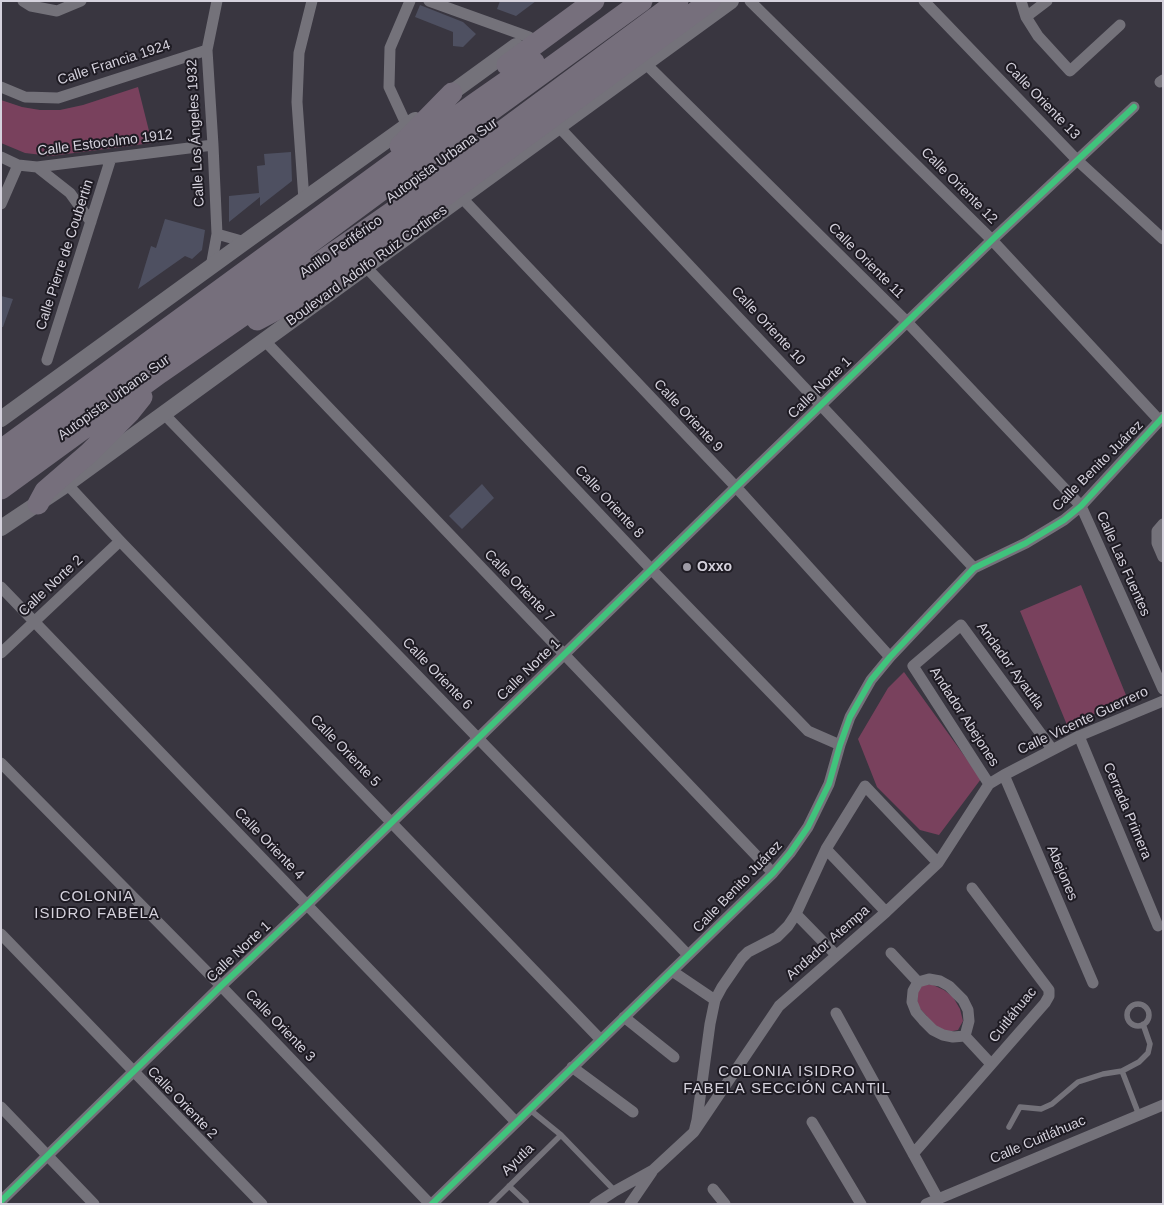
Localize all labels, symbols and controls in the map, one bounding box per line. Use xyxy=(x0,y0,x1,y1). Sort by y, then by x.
street label: Calle Francia 1924 xyxy=(56,37,172,89)
street label: Calle Los Ángeles 1932 xyxy=(184,59,208,207)
street label: Calle Oriente 13 xyxy=(1001,59,1083,143)
street label: Autopista Urbana Sur xyxy=(383,115,501,207)
street label: Calle Estocolmo 1912 xyxy=(36,126,174,160)
street label: Calle Oriente 12 xyxy=(917,144,1001,228)
street label: Calle Pierre de Coubertin xyxy=(33,178,97,332)
street label: Boulevard Adolfo Ruiz Cortines xyxy=(283,202,451,330)
street label: Anillo Periférico xyxy=(296,212,386,282)
street label: Calle Oriente 11 xyxy=(825,220,907,302)
street label: Calle Oriente 10 xyxy=(727,283,809,369)
street label: Autopista Urbana Sur xyxy=(55,352,173,444)
street label: Calle Norte 1 xyxy=(785,354,855,422)
street label: Calle Oriente 9 xyxy=(650,376,726,456)
street label: Calle Benito Juárez xyxy=(1049,417,1147,515)
street label: Calle Oriente 8 xyxy=(571,462,647,542)
street label: Calle Las Fuentes xyxy=(1092,509,1154,619)
street label: Calle Oriente 7 xyxy=(481,547,557,625)
street label: Calle Norte 2 xyxy=(15,552,87,620)
place label: Oxxo xyxy=(697,559,732,575)
marker: Oxxo xyxy=(681,561,693,573)
street label: Andador Ayautla xyxy=(973,619,1047,713)
street label: Calle Oriente 6 xyxy=(399,635,475,713)
street label: Calle Norte 1 xyxy=(494,636,564,704)
street label: Andador Abejones xyxy=(926,664,1002,770)
street label: Calle Vicente Guerrero xyxy=(1015,683,1151,759)
street label: Calle Oriente 5 xyxy=(307,712,383,790)
street label: Cerrada Primera xyxy=(1099,760,1155,862)
street label: Calle Oriente 4 xyxy=(231,805,307,883)
street label: Calle Benito Juárez xyxy=(690,838,786,936)
street label: Abejones xyxy=(1043,843,1081,903)
district label: COLONIA ISIDRO FABELA xyxy=(33,888,161,923)
street label: Andador Atempa xyxy=(783,902,873,984)
street label: Calle Norte 1 xyxy=(203,918,275,986)
street label: Cuitláhuac xyxy=(986,984,1040,1046)
street label: Calle Oriente 3 xyxy=(242,987,318,1065)
district label: COLONIA ISIDRO FABELA SECCIÓN CANTIL xyxy=(681,1063,893,1098)
street label: Calle Oriente 2 xyxy=(144,1064,220,1142)
street label: Calle Cuitláhuac xyxy=(988,1112,1088,1168)
street label: Ayutla xyxy=(498,1141,538,1179)

